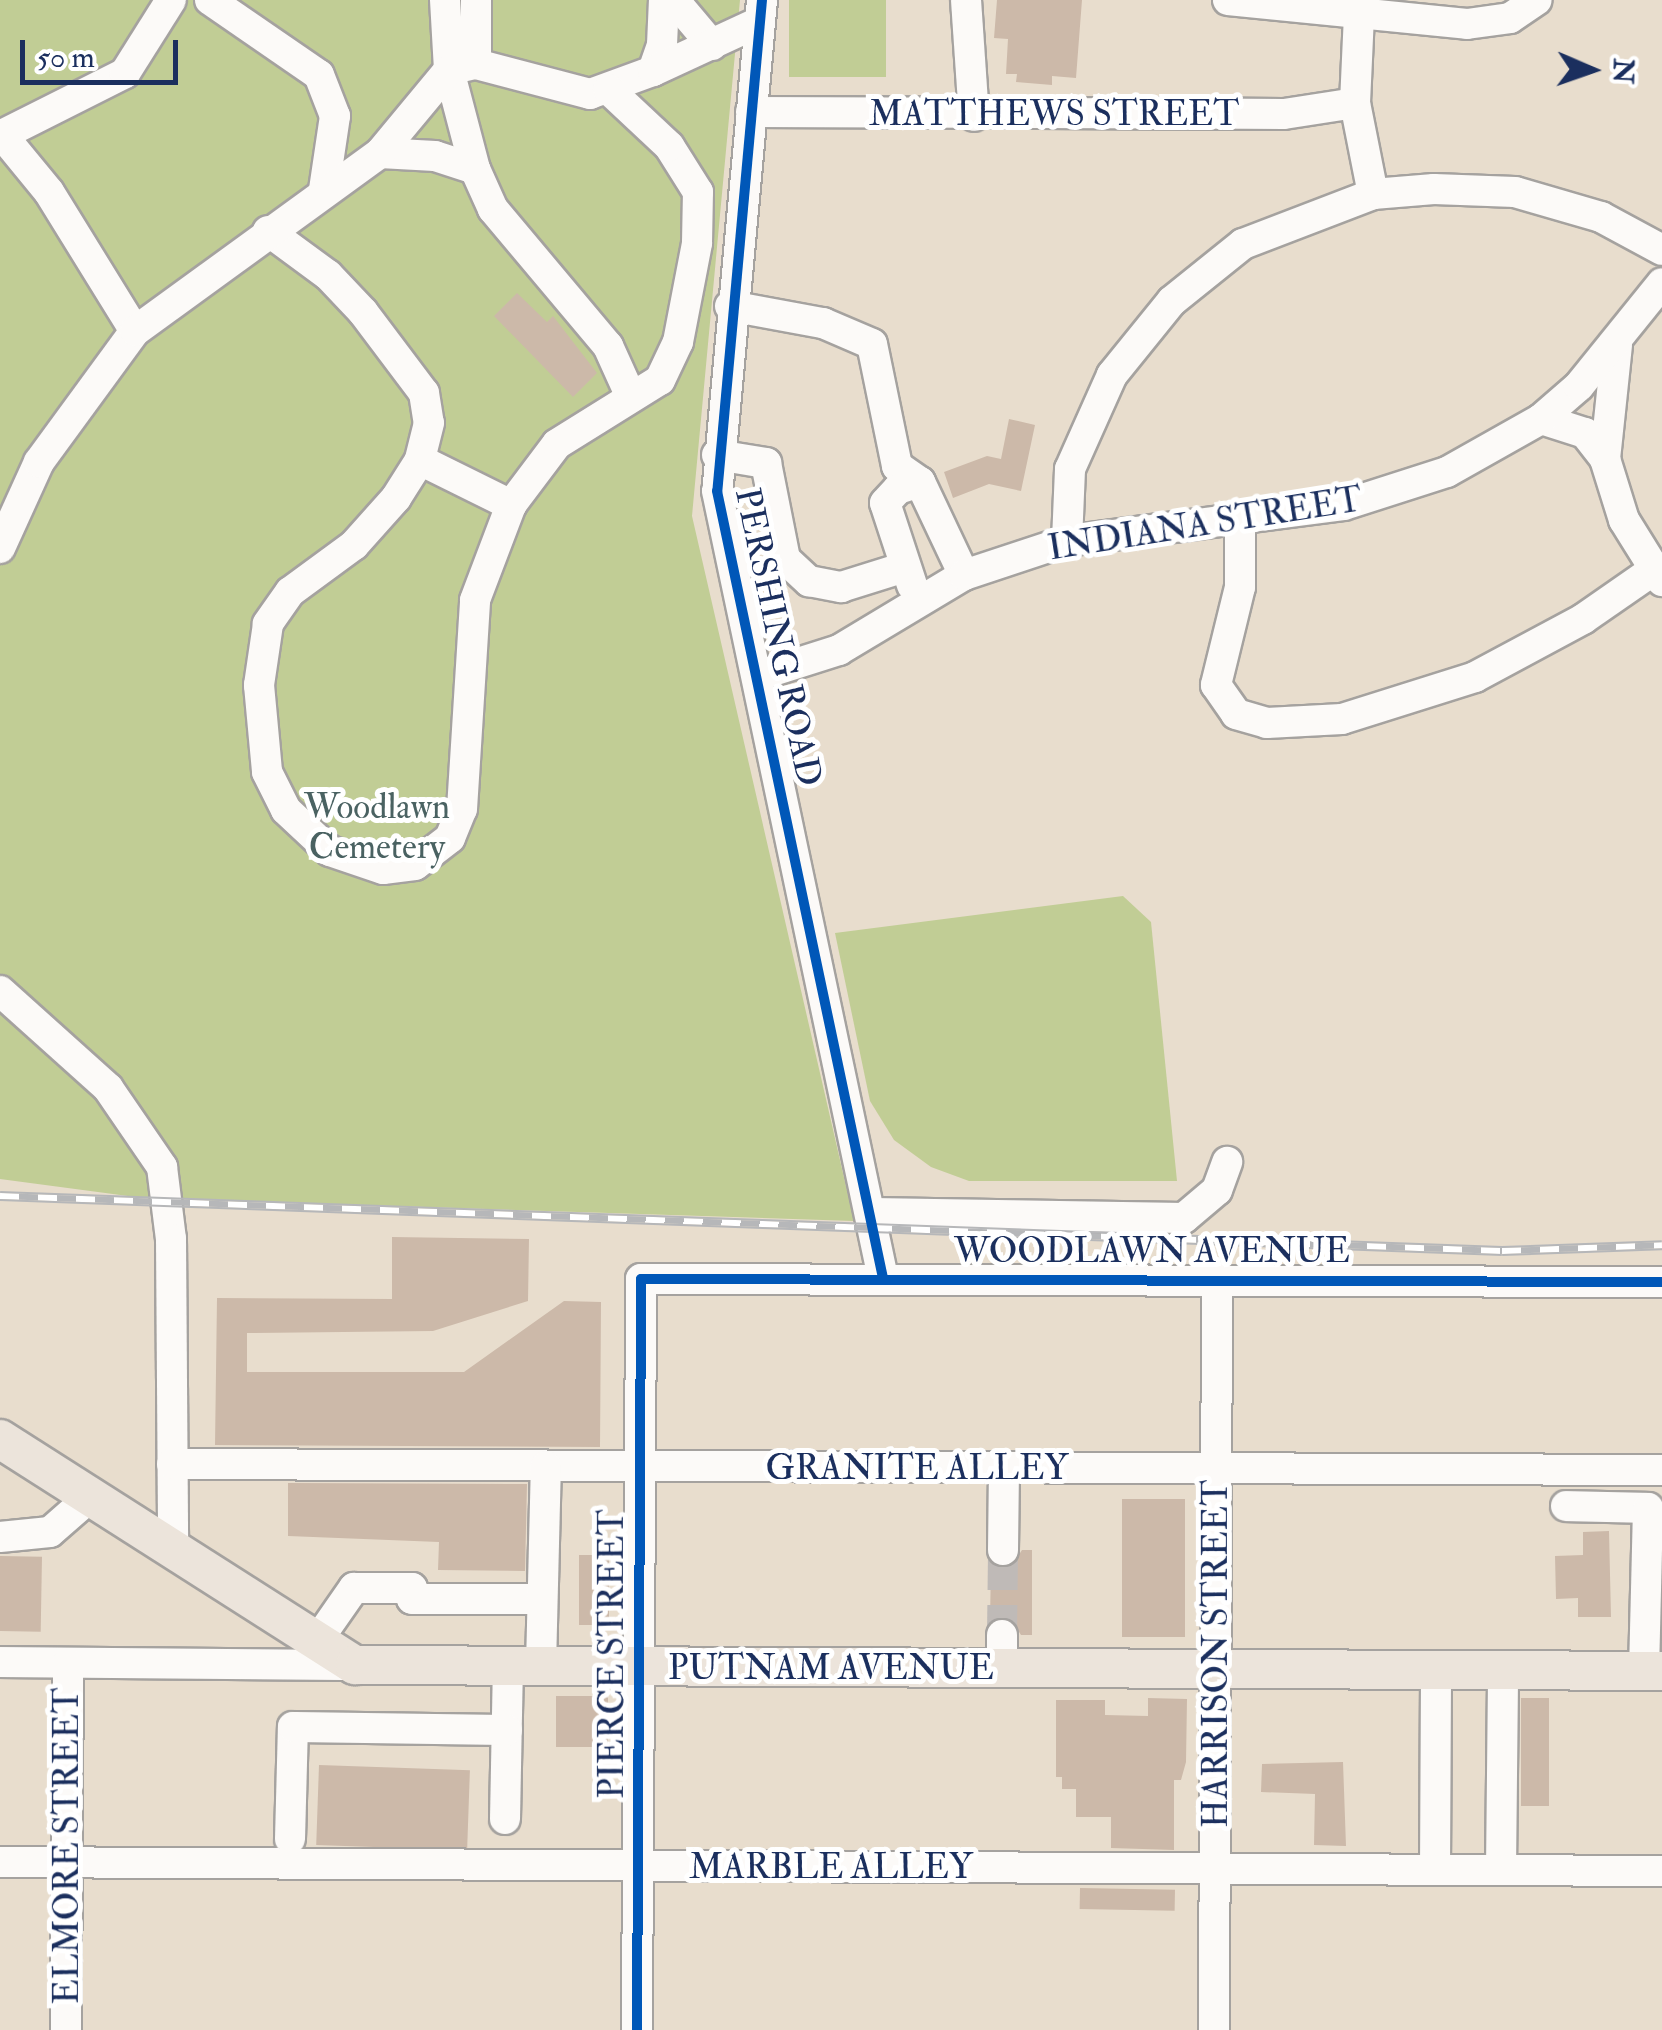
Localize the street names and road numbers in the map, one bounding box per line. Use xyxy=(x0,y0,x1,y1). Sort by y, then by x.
street label: MATTHEWS STREET xyxy=(869,93,1239,135)
street label: INDIANA STREET xyxy=(1045,478,1365,570)
street label: PERSHING ROAD xyxy=(726,484,830,790)
street label: WOODLAWN AVENUE xyxy=(954,1230,1350,1272)
street label: GRANITE ALLEY xyxy=(766,1447,1068,1489)
street label: HARRISON STREET xyxy=(1195,1480,1237,1828)
street label: PIERCE STREET xyxy=(591,1509,633,1799)
street label: PUTNAM AVENUE xyxy=(668,1647,994,1689)
street label: ELMORE STREET xyxy=(46,1688,88,2004)
street label: MARBLE ALLEY xyxy=(689,1846,973,1888)

